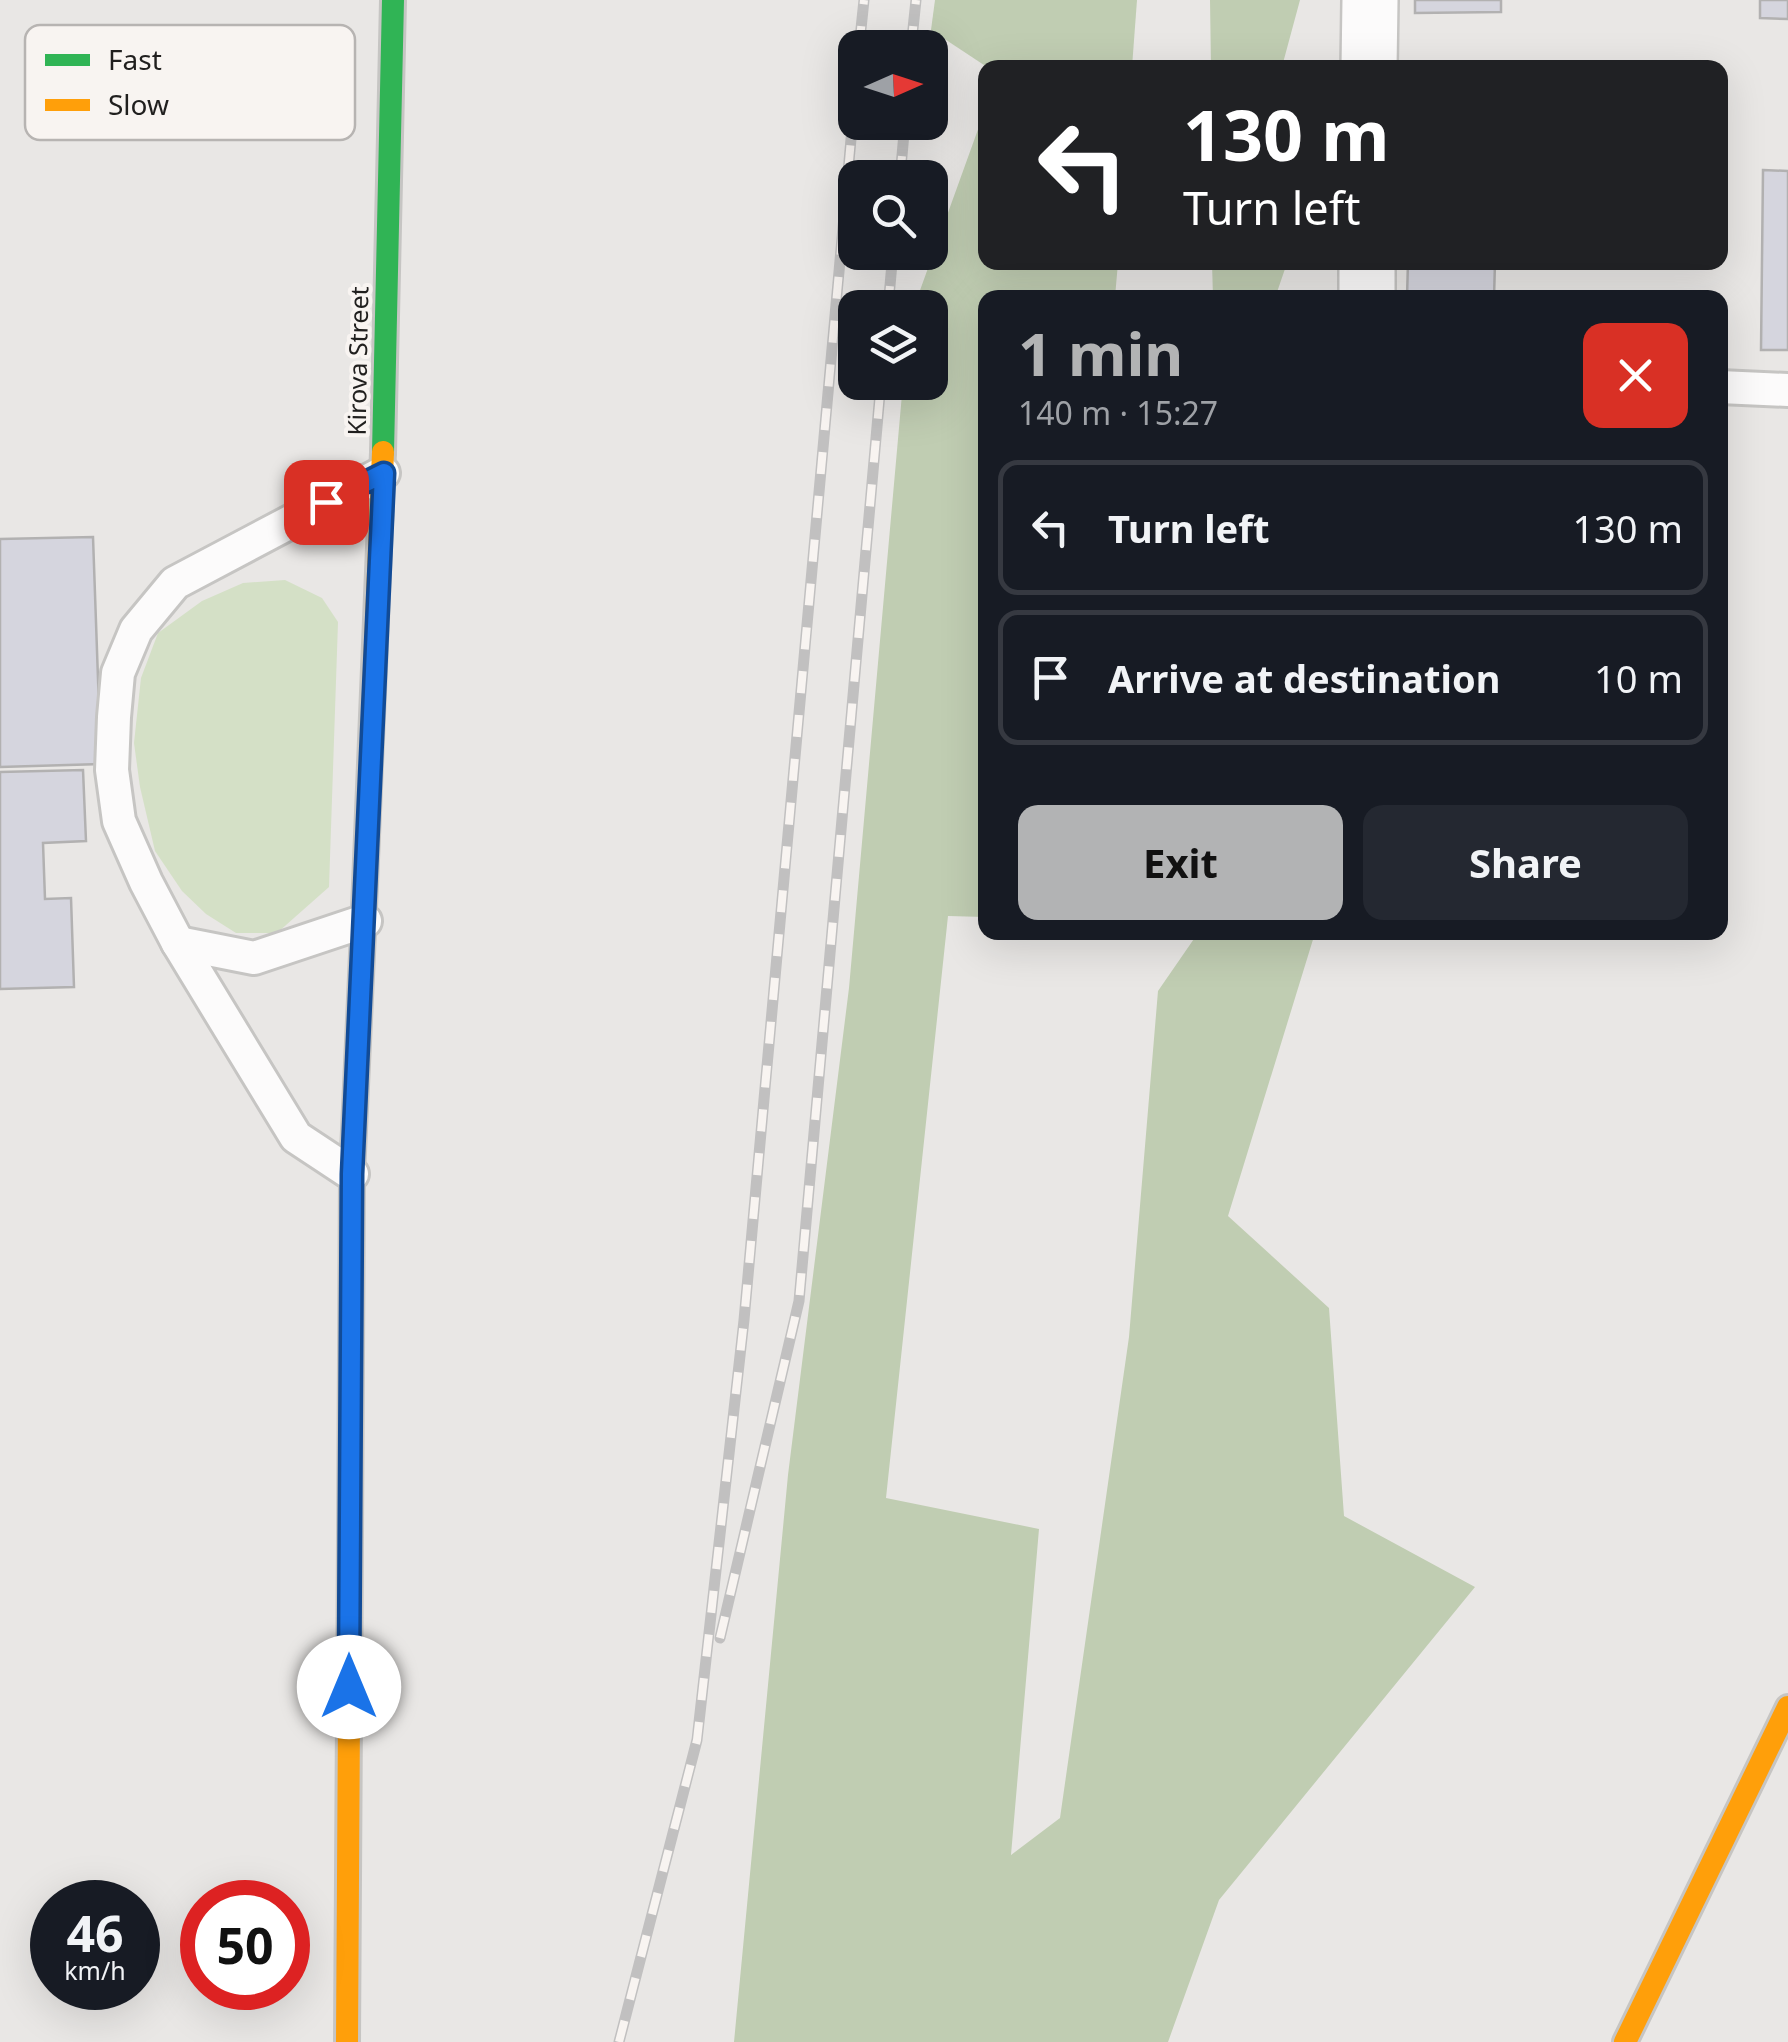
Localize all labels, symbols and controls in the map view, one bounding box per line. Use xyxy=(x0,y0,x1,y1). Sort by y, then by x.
legend xyxy=(25,25,355,140)
north arrow xyxy=(838,30,948,140)
map controls xyxy=(838,30,948,400)
text: Fast xyxy=(108,40,162,78)
text: Slow xyxy=(108,85,169,123)
text: 130 m xyxy=(1183,86,1390,182)
icon: left xyxy=(1018,100,1148,230)
button: search xyxy=(838,160,948,270)
text: Turn left xyxy=(1183,177,1360,238)
street label: Kirova Street xyxy=(339,286,375,436)
button: layers xyxy=(838,290,948,400)
text: 1 min xyxy=(1018,312,1183,394)
button: close xyxy=(1583,323,1688,428)
text: 140 m · 15:27 xyxy=(1018,391,1218,434)
pin xyxy=(284,460,369,545)
icon: arrive xyxy=(299,475,354,530)
icon: left xyxy=(1023,500,1078,555)
text: Turn left xyxy=(1108,502,1270,554)
text: 130 m xyxy=(1572,502,1683,554)
icon: arrive xyxy=(1023,650,1078,705)
text: Arrive at destination xyxy=(1108,652,1500,704)
text: 10 m xyxy=(1594,652,1683,704)
button: Exit xyxy=(1018,805,1343,920)
button: Share xyxy=(1363,805,1688,920)
position arrow xyxy=(297,1635,401,1739)
speed limit sign: 50 xyxy=(180,1880,310,2010)
text: 46 xyxy=(66,1899,124,1967)
text: km/h xyxy=(64,1953,126,1987)

